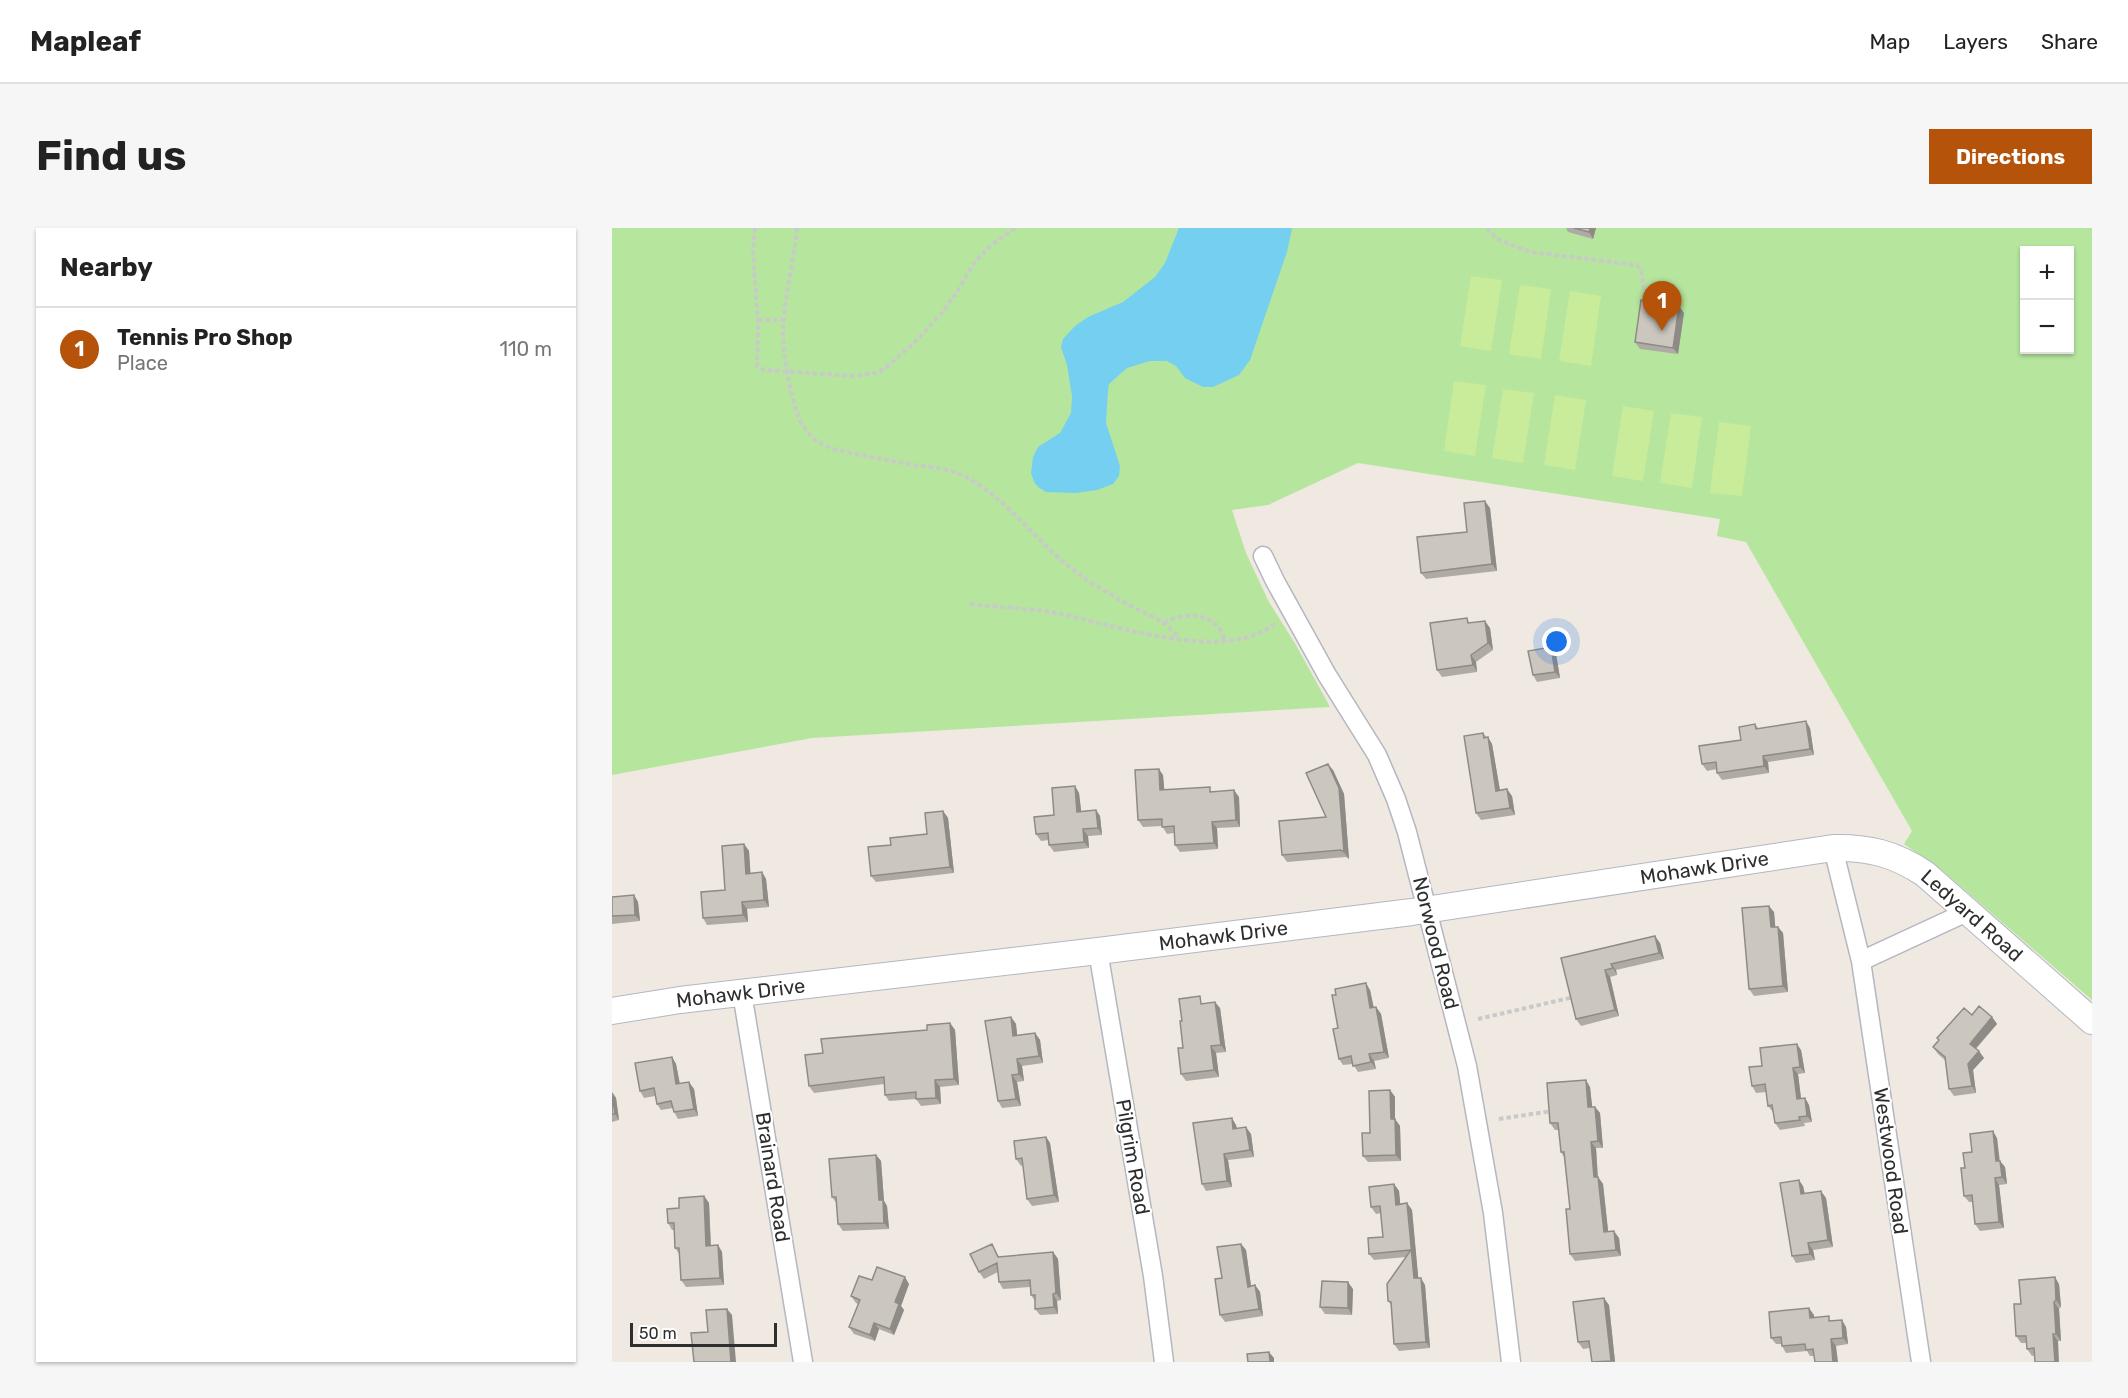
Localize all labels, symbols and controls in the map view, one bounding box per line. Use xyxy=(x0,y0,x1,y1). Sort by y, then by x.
text: Mapleaf xyxy=(30,25,141,58)
text: Map xyxy=(1869,29,1910,54)
text: Layers xyxy=(1943,29,2008,54)
text: Share xyxy=(2041,29,2098,54)
button: Directions xyxy=(1929,129,2092,184)
text: Find us xyxy=(36,131,187,181)
map controls xyxy=(2020,246,2074,354)
button: + xyxy=(2020,246,2074,300)
text: Nearby xyxy=(60,252,153,283)
pin: 1 xyxy=(1642,282,1682,331)
button: − xyxy=(2020,300,2074,354)
text: Tennis Pro Shop xyxy=(117,324,293,351)
text: 1 xyxy=(75,337,84,361)
text: 110 m xyxy=(500,337,552,361)
text: Place xyxy=(117,351,168,375)
your location xyxy=(1542,627,1571,656)
street label: Mohawk Drive xyxy=(1639,846,1770,889)
street label: Ledyard Road xyxy=(1916,864,2028,967)
street label: Norwood Road xyxy=(1408,874,1464,1012)
street label: Mohawk Drive xyxy=(1157,916,1289,955)
street label: Mohawk Drive xyxy=(675,973,807,1012)
street label: Westwood Road xyxy=(1869,1086,1913,1236)
street label: Pilgrim Road xyxy=(1111,1097,1155,1217)
street label: Brainard Road xyxy=(751,1110,795,1244)
scale bar xyxy=(630,1320,777,1348)
text: 50 m xyxy=(639,1324,677,1343)

